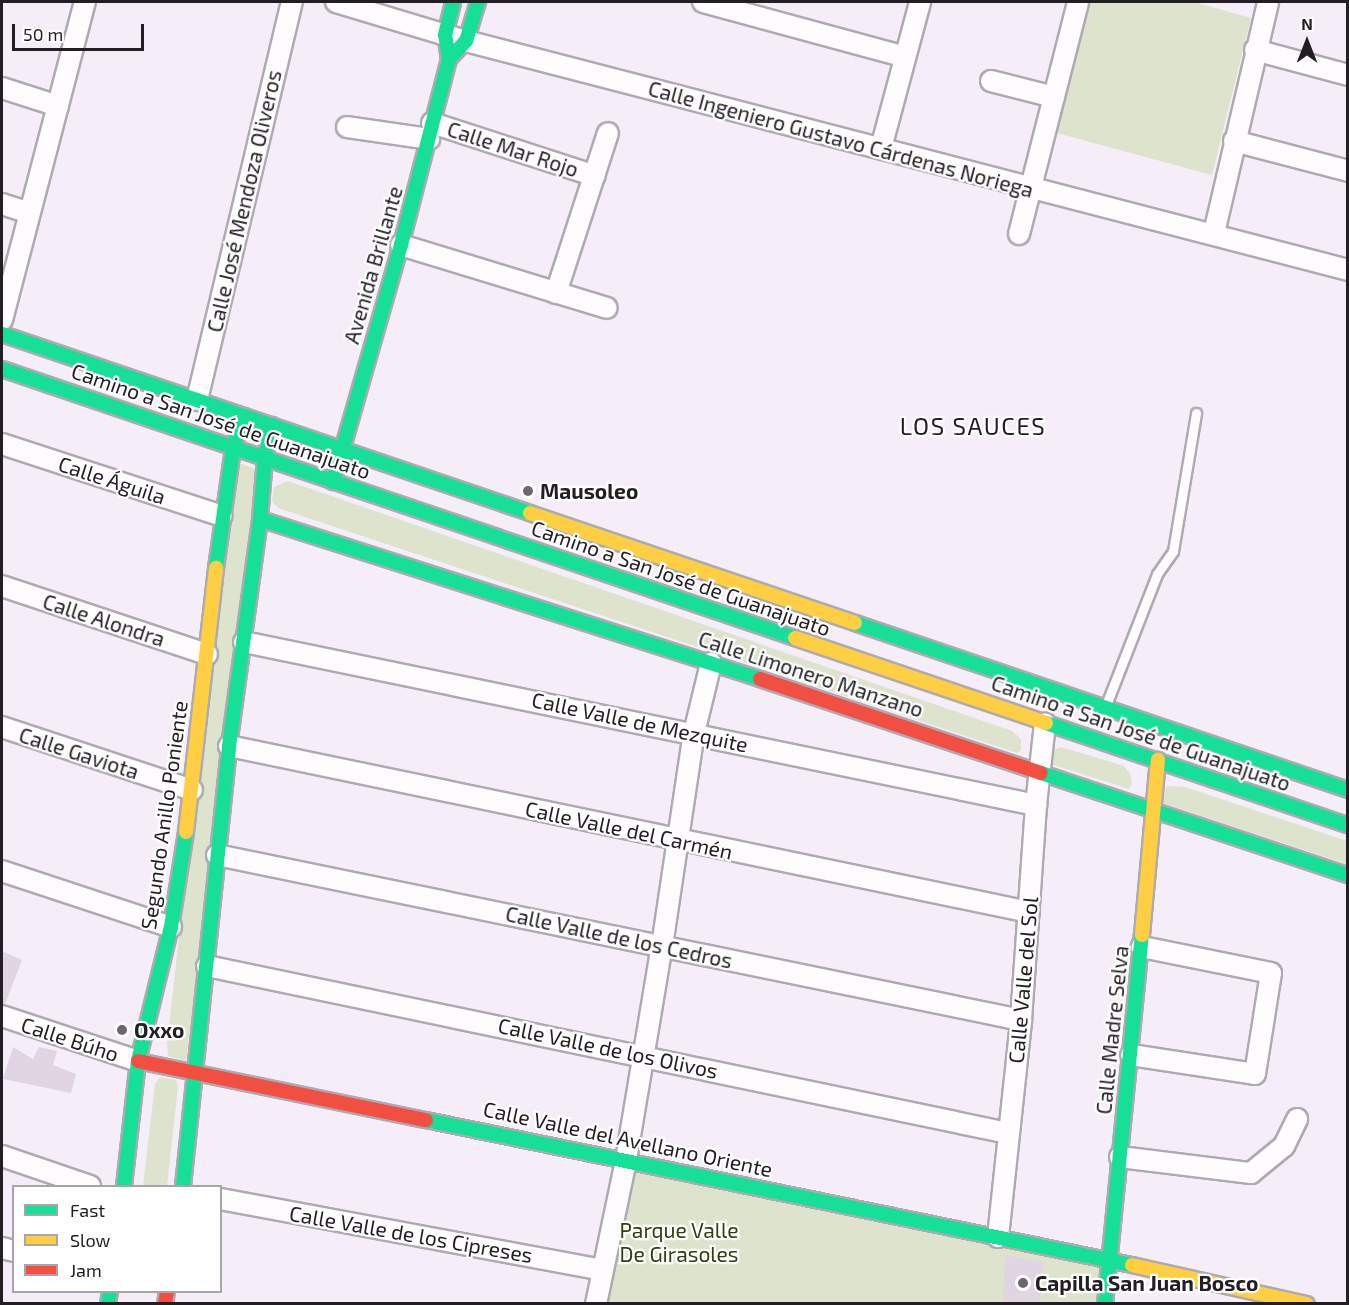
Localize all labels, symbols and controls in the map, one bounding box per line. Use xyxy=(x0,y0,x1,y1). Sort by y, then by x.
scale bar xyxy=(15,12,147,50)
north arrow xyxy=(1277,12,1337,72)
text: N xyxy=(1301,14,1313,33)
text: 50 m xyxy=(23,23,63,45)
street label: Calle José Mendoza Oliveros xyxy=(201,67,287,335)
street label: Calle Ingeniero Gustavo Cárdenas Noriega xyxy=(646,75,1036,203)
street label: Calle Mar Rojo xyxy=(444,116,582,182)
street label: Avenida Brillante xyxy=(338,183,408,347)
street label: Camino a San José de Guanajuato xyxy=(68,358,374,484)
district label: LOS SAUCES xyxy=(900,412,1046,440)
street label: Calle Águila xyxy=(55,451,169,509)
place label: Mausoleo xyxy=(540,478,638,504)
marker: Mausoleo xyxy=(521,484,535,498)
street label: Camino a San José de Guanajuato xyxy=(528,515,834,641)
street label: Calle Alondra xyxy=(40,588,168,652)
street label: Calle Limonero Manzano xyxy=(695,626,927,722)
street label: Camino a San José de Guanajuato xyxy=(988,670,1294,796)
street label: Calle Valle de Mezquite xyxy=(529,687,751,757)
street label: Segundo Anillo Poniente xyxy=(135,699,193,931)
street label: Calle Gaviota xyxy=(16,722,142,784)
street label: Calle Valle del Carmén xyxy=(523,796,735,864)
street label: Calle Valle del Sol xyxy=(1003,895,1043,1065)
street label: Calle Valle de los Cedros xyxy=(503,901,735,973)
street label: Calle Madre Selva xyxy=(1091,944,1133,1116)
street label: Calle Búho xyxy=(18,1011,122,1067)
street label: Calle Valle de los Olivos xyxy=(495,1012,721,1084)
place label: Oxxo xyxy=(134,1017,184,1043)
marker: Oxxo xyxy=(115,1023,129,1037)
street label: Calle Valle del Avellano Oriente xyxy=(480,1096,776,1182)
legend xyxy=(12,1185,222,1293)
text: Fast xyxy=(70,1199,105,1221)
street label: Calle Valle de los Cipreses xyxy=(287,1200,535,1268)
park label: Parque Valle De Girasoles xyxy=(619,1217,739,1267)
text: Slow xyxy=(70,1229,110,1251)
text: Jam xyxy=(70,1259,102,1281)
place label: Capilla San Juan Bosco xyxy=(1035,1270,1259,1296)
marker: Capilla San Juan Bosco xyxy=(1016,1276,1030,1290)

